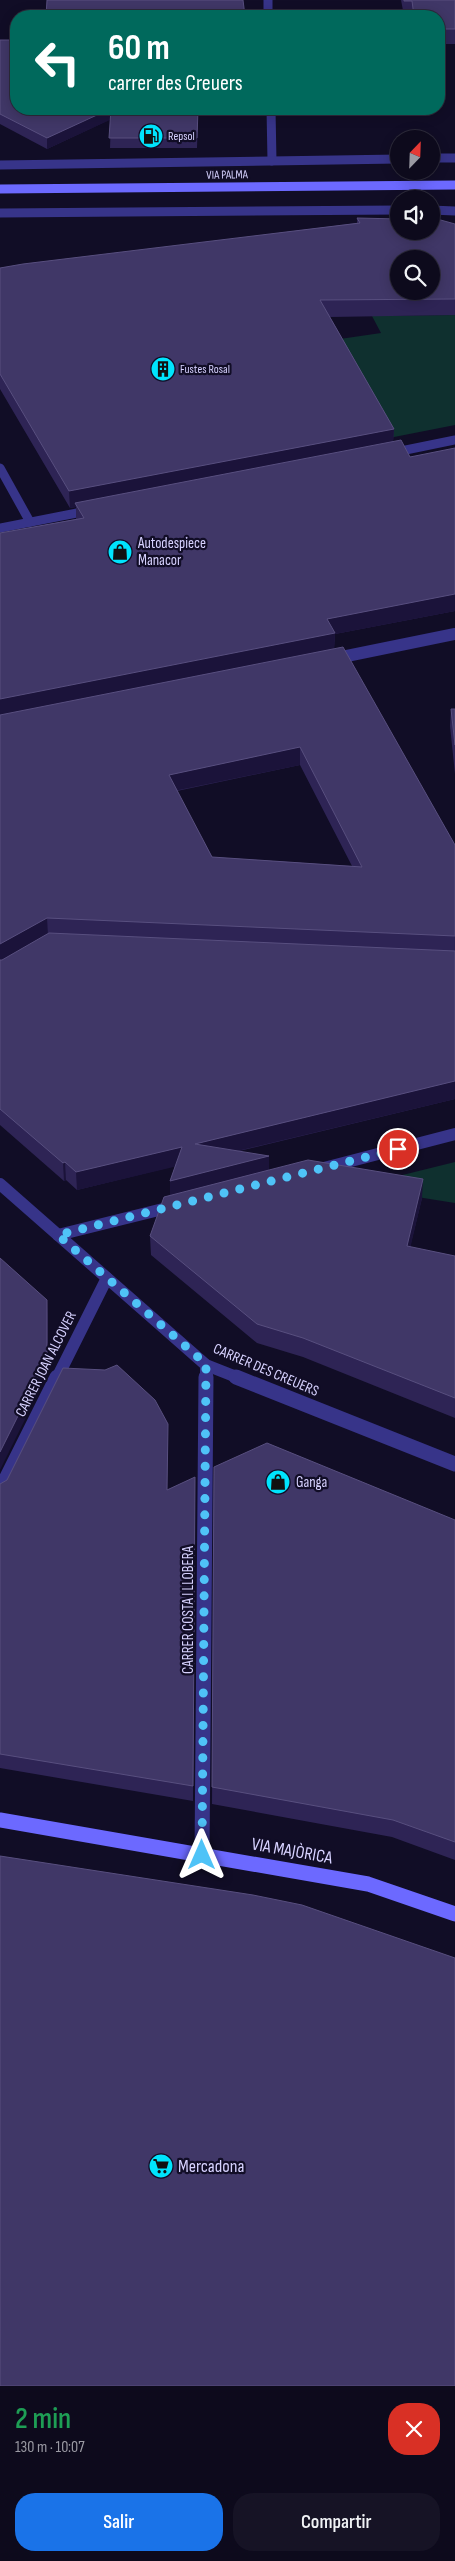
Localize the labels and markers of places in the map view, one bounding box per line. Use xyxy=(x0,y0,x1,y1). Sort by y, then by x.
fuel station icon: Repsol xyxy=(138,123,164,149)
place label: Repsol xyxy=(168,129,195,144)
building icon: Fustes Rosal xyxy=(150,356,176,382)
place label: Fustes Rosal xyxy=(180,362,230,377)
place label: Autodespiece Manacor xyxy=(137,534,206,570)
shop icon: Autodespiece Manacor xyxy=(107,539,133,565)
pin xyxy=(377,1128,419,1170)
shop icon: Ganga xyxy=(265,1469,291,1495)
place label: Ganga xyxy=(296,1473,327,1492)
supermarket icon: Mercadona xyxy=(148,2153,174,2179)
place label: Mercadona xyxy=(178,2156,244,2177)

